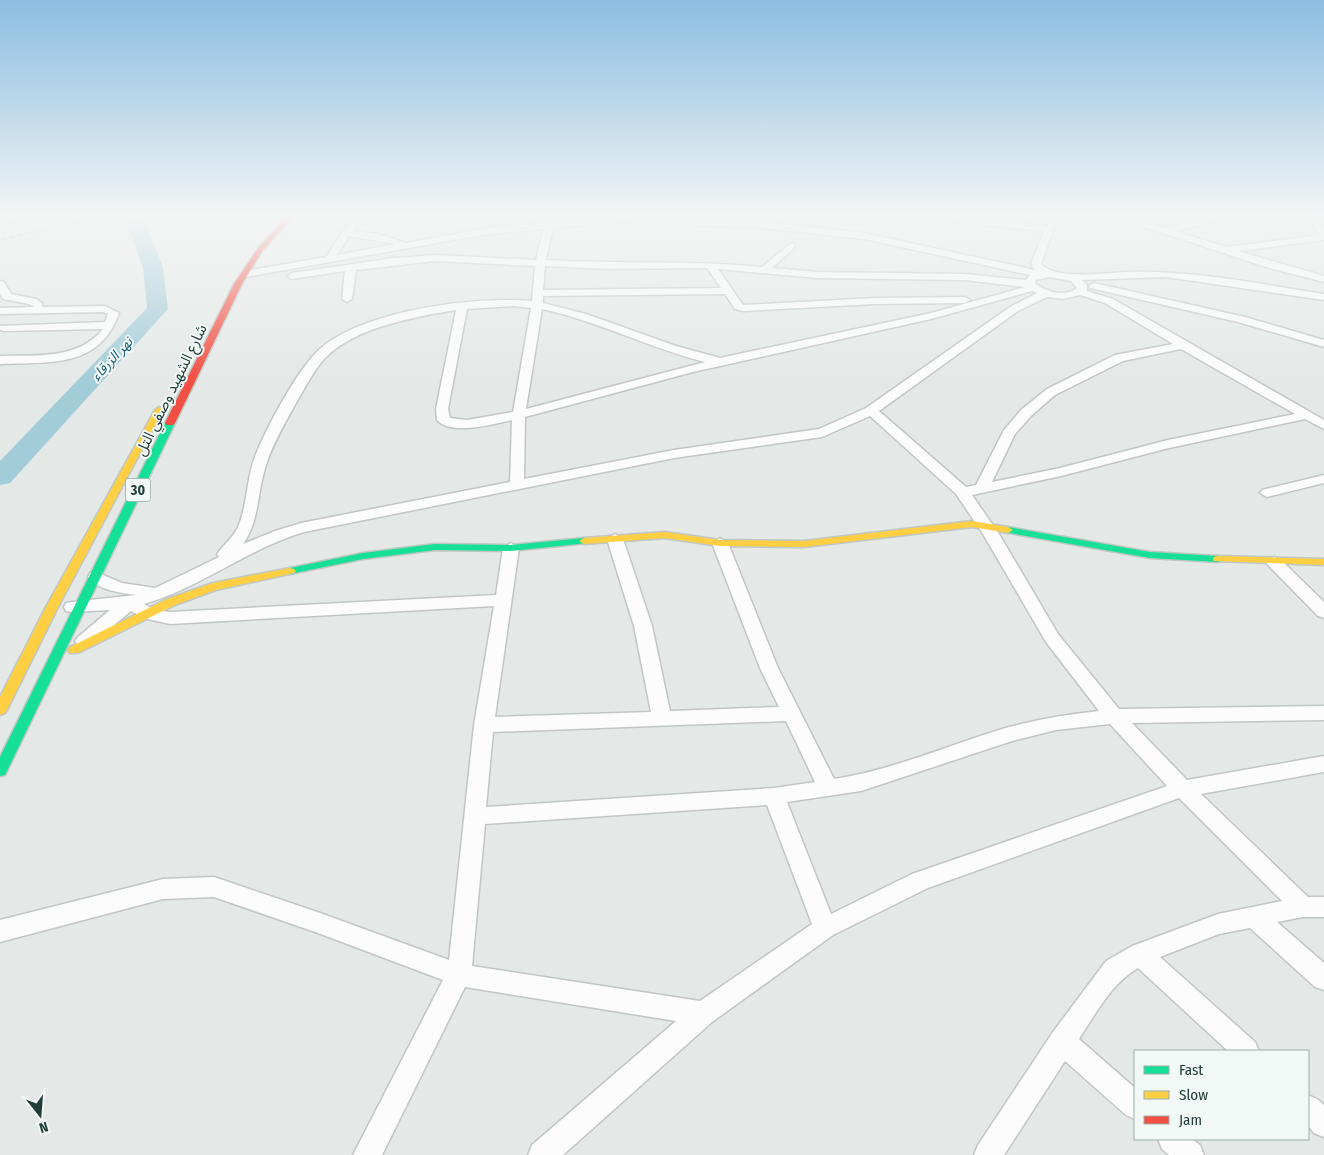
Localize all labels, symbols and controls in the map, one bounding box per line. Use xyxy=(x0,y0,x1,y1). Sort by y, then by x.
street label: شارع الشهيد وصفي التل xyxy=(131,321,213,460)
water label: نهر الزرقاء xyxy=(88,333,137,384)
road number: 30 xyxy=(126,478,150,502)
legend xyxy=(1134,1050,1309,1140)
text: Fast xyxy=(1179,1061,1203,1079)
text: Slow xyxy=(1179,1086,1208,1104)
north arrow xyxy=(15,1090,65,1140)
text: Jam xyxy=(1179,1111,1202,1129)
text: N xyxy=(37,1118,50,1136)

